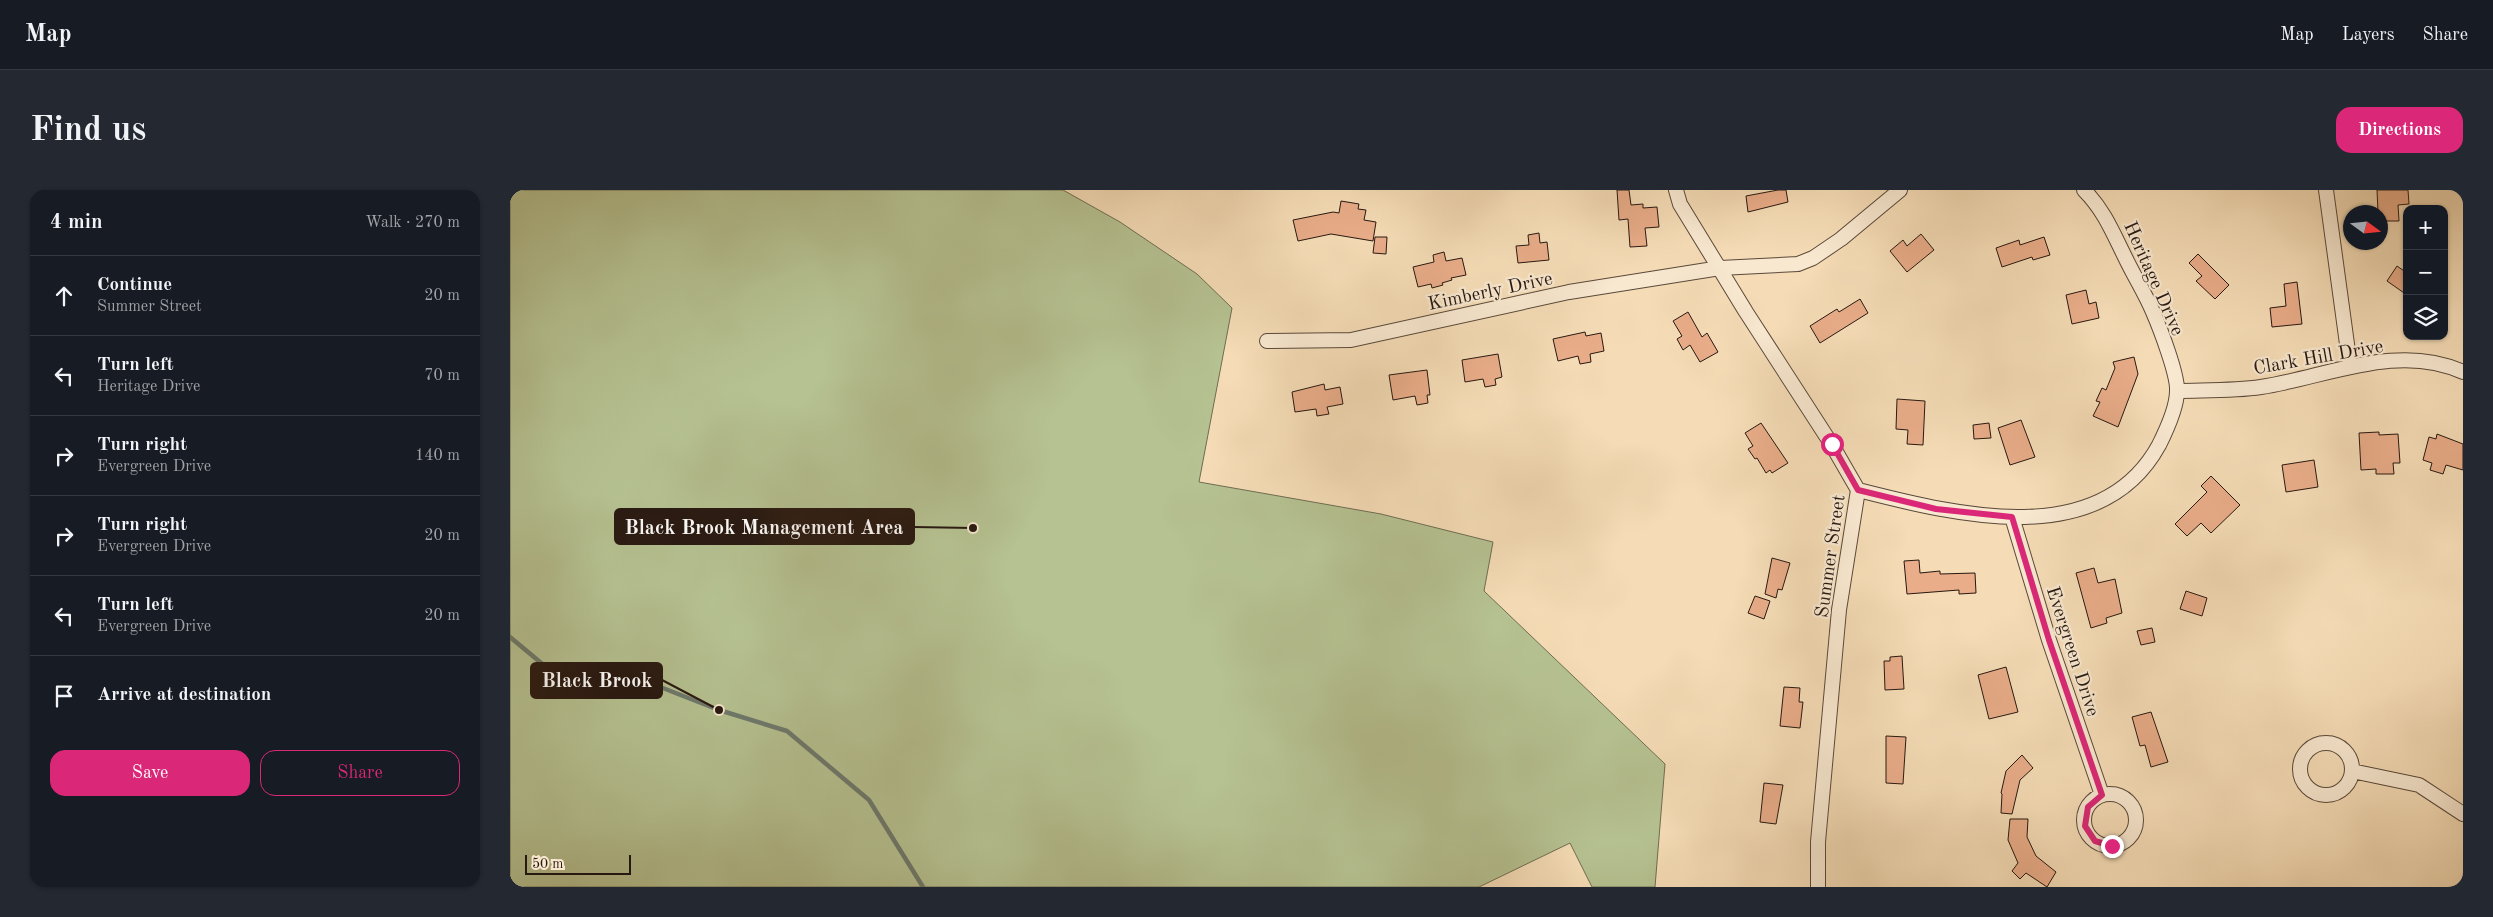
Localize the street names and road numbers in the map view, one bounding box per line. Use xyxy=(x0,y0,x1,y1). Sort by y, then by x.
street label: Heritage Drive xyxy=(2119,219,2186,339)
street label: Kimberly Drive xyxy=(1426,270,1555,315)
street label: Clark Hill Drive xyxy=(2252,338,2385,379)
street label: Summer Street xyxy=(1813,493,1850,619)
street label: Evergreen Drive xyxy=(2042,584,2102,719)

